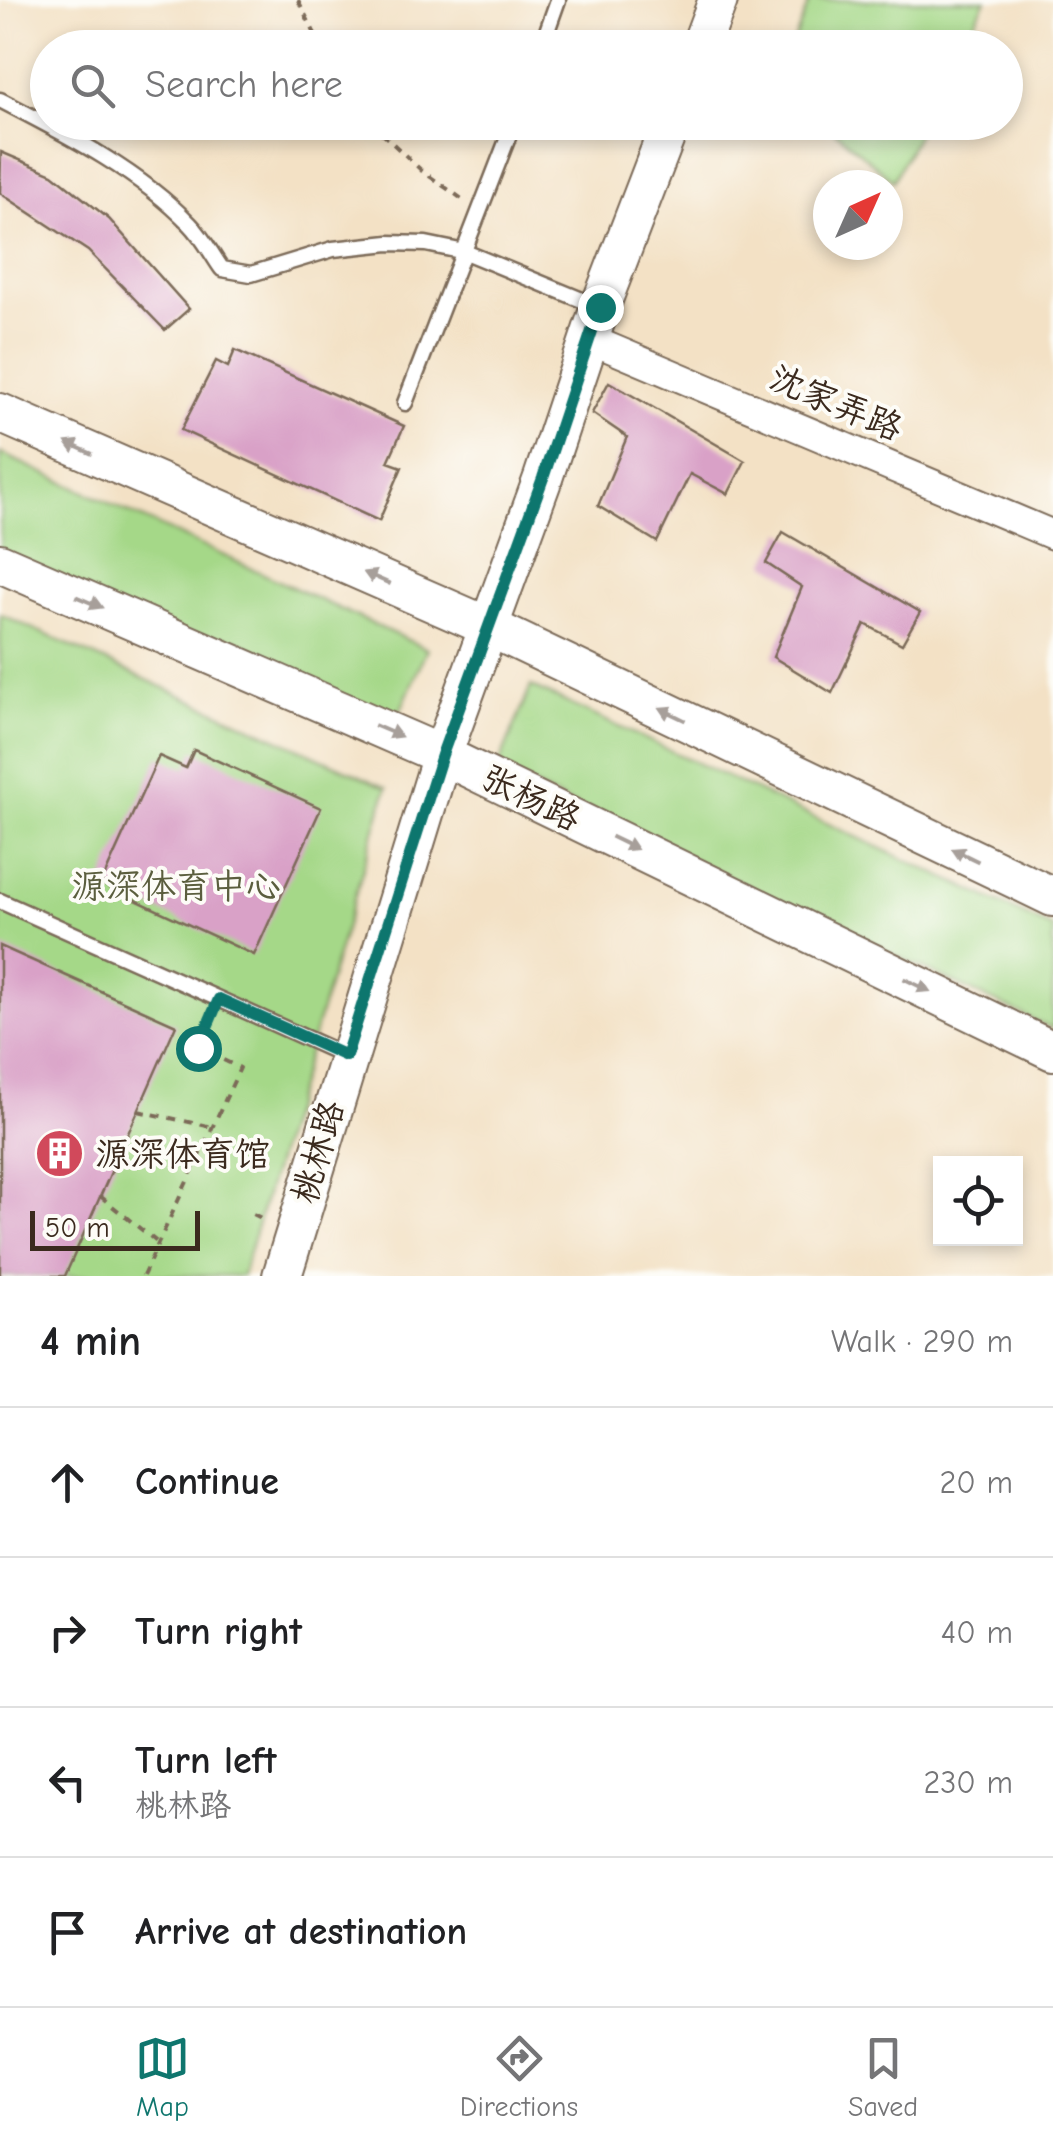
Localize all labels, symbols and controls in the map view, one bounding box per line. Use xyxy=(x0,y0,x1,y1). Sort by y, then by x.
search box xyxy=(30,30,1023,140)
icon: search xyxy=(65,58,120,113)
text: Search here xyxy=(145,63,343,107)
north arrow xyxy=(813,170,903,260)
route end xyxy=(578,285,624,331)
street label: 沈家弄路 xyxy=(764,357,908,449)
one-way arrow xyxy=(64,440,94,456)
one-way arrow xyxy=(362,570,392,586)
one-way arrow xyxy=(74,594,104,610)
one-way arrow xyxy=(657,706,686,723)
one-way arrow xyxy=(373,723,402,739)
street label: 张杨路 xyxy=(475,757,587,839)
one-way arrow xyxy=(610,834,639,851)
one-way arrow xyxy=(950,846,979,863)
park label: 源深体育中心 xyxy=(71,866,281,907)
one-way arrow xyxy=(902,976,931,993)
route start xyxy=(176,1026,222,1072)
street label: 桃林路 xyxy=(284,1096,352,1208)
building icon: 源深体育馆 xyxy=(34,1128,86,1180)
place label: 源深体育馆 xyxy=(95,1134,270,1175)
map controls xyxy=(933,1156,1023,1246)
button: locate xyxy=(933,1156,1023,1246)
scale bar xyxy=(30,1206,200,1250)
text: 50 m xyxy=(45,1212,110,1244)
text: 4 min xyxy=(40,1317,141,1366)
text: Walk · 290 m xyxy=(831,1323,1013,1360)
icon: ahead xyxy=(40,1455,95,1510)
text: Continue xyxy=(135,1460,279,1504)
text: 20 m xyxy=(940,1464,1013,1501)
icon: right xyxy=(40,1605,95,1660)
text: Turn right xyxy=(135,1610,302,1654)
text: 40 m xyxy=(941,1614,1013,1651)
text: Turn left xyxy=(135,1739,276,1783)
icon: left xyxy=(40,1755,95,1810)
text: 230 m xyxy=(923,1764,1013,1801)
text: 桃林路 xyxy=(135,1787,231,1824)
icon: arrive xyxy=(40,1905,95,1960)
text: Arrive at destination xyxy=(135,1910,467,1954)
tab: Map xyxy=(135,2031,190,2123)
tab: Directions xyxy=(460,2031,578,2123)
tab: Saved xyxy=(848,2031,918,2123)

